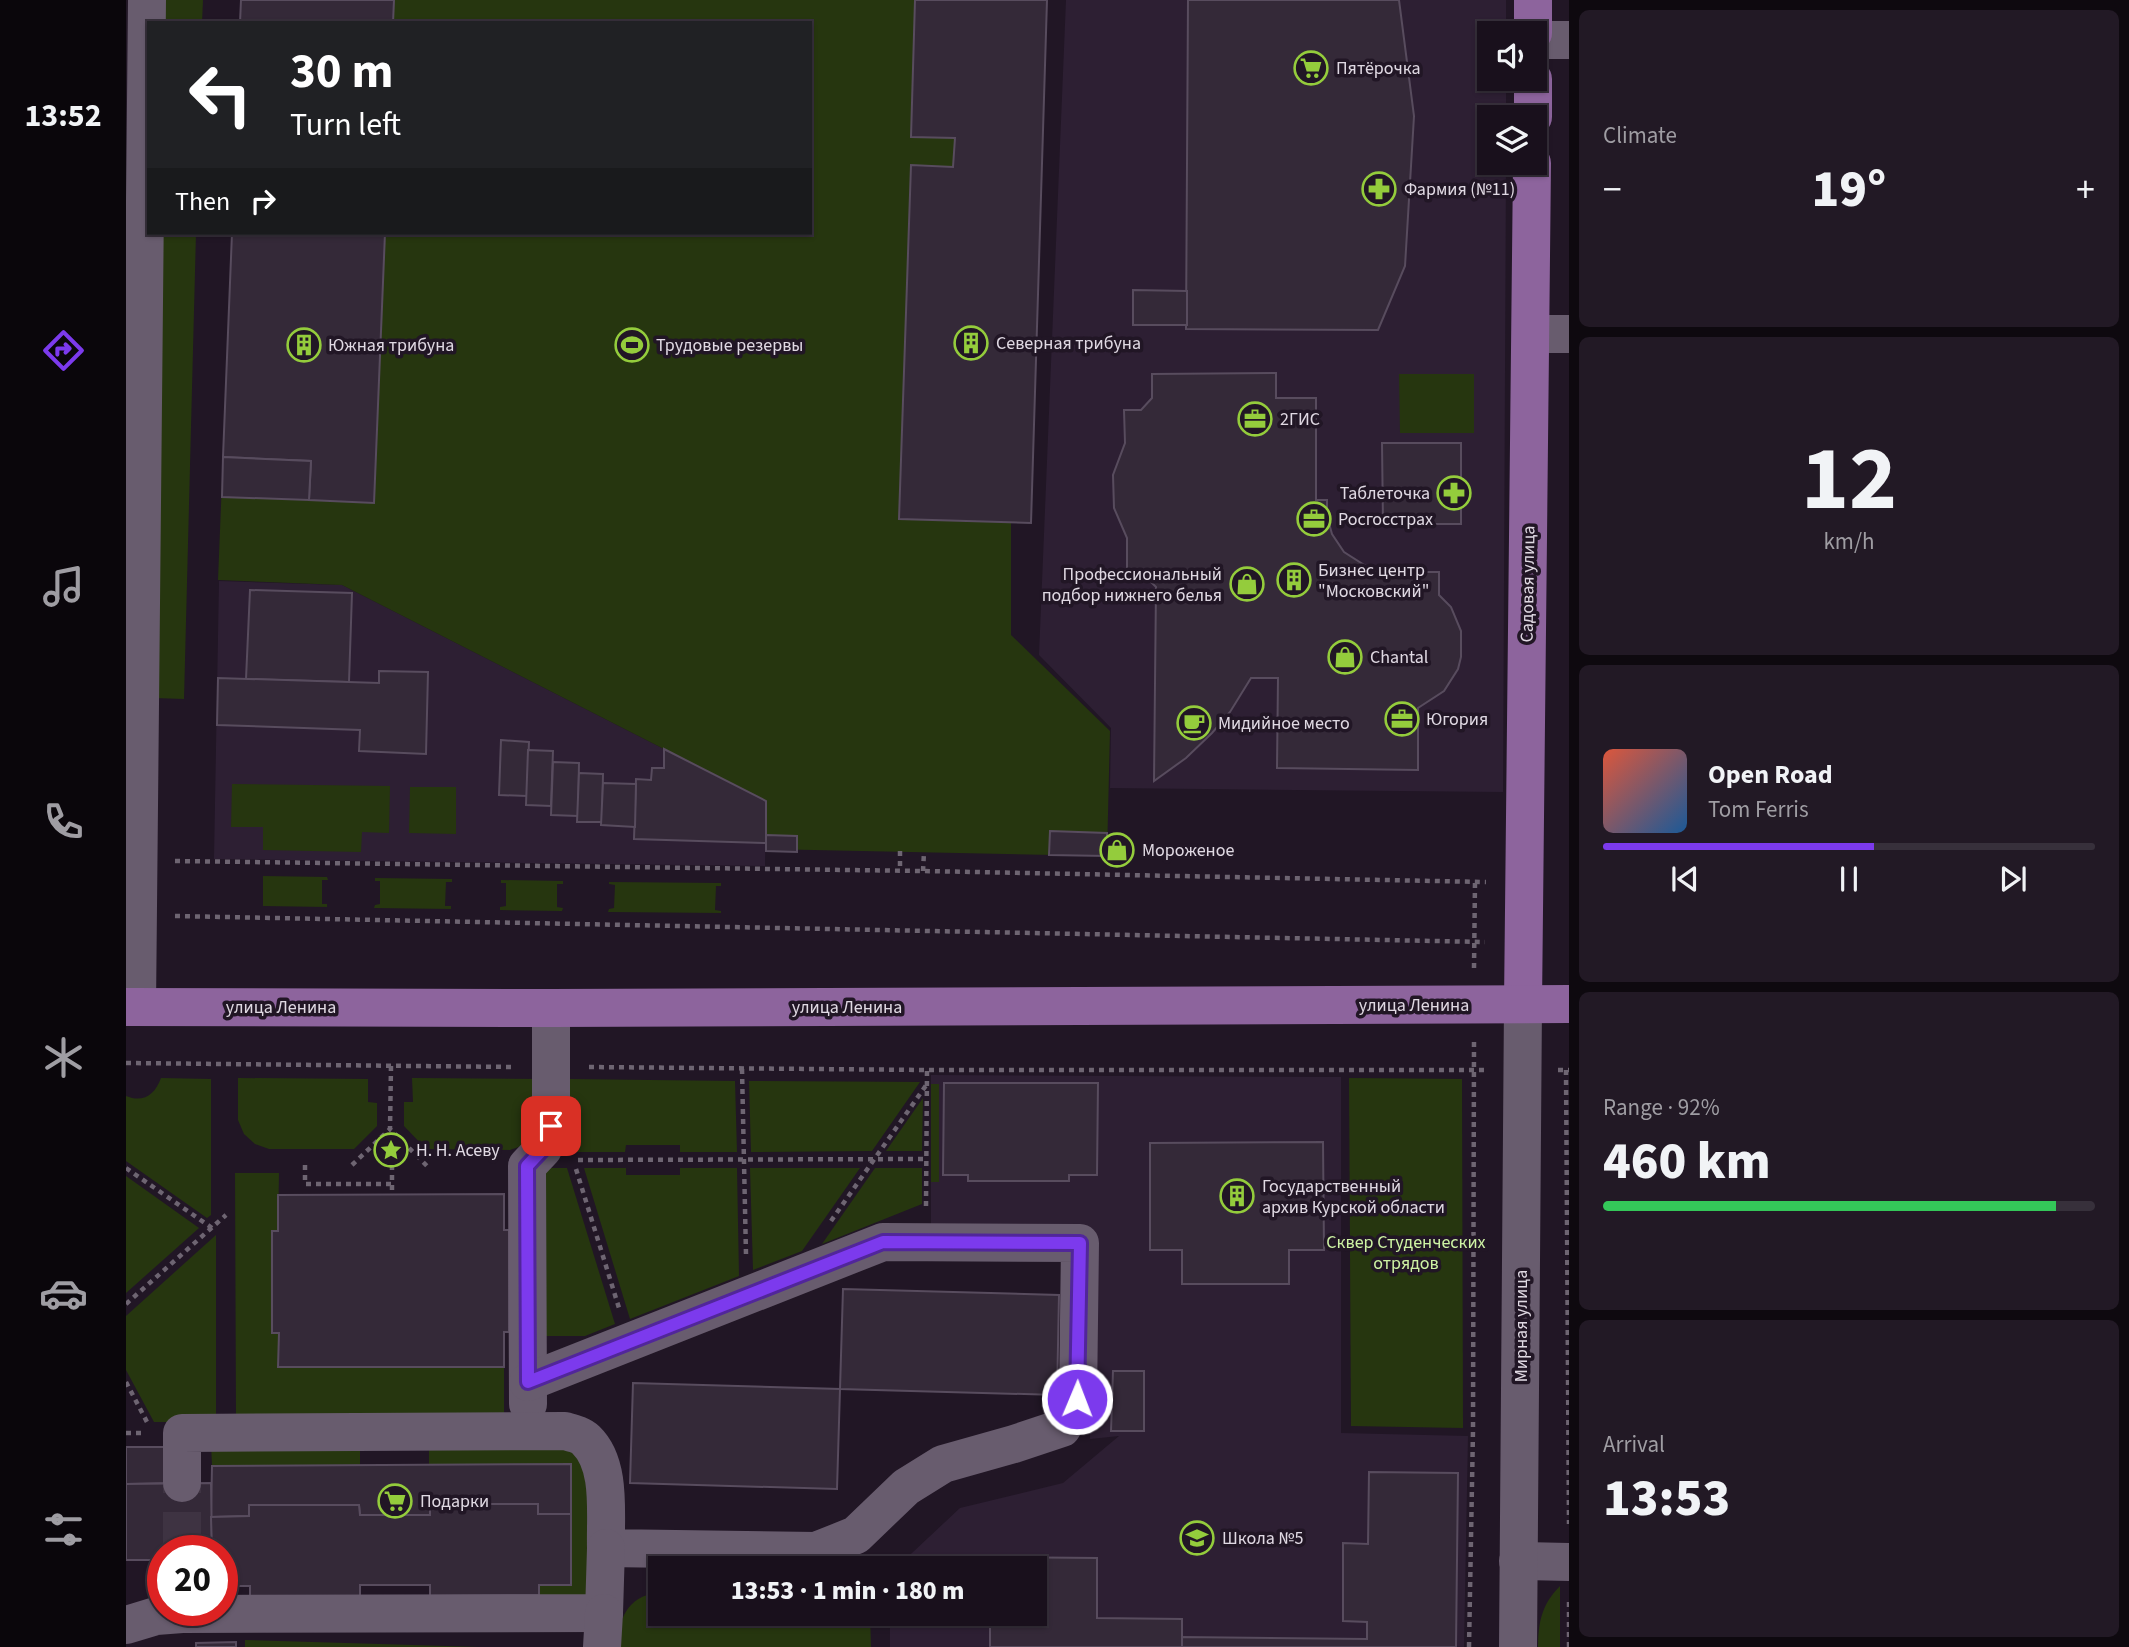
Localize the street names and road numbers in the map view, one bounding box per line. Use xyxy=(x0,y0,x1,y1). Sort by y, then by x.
street label: Садовая улица xyxy=(1514,525,1542,643)
street label: улица Ленина xyxy=(1359,993,1469,1018)
street label: улица Ленина xyxy=(226,995,336,1020)
street label: улица Ленина xyxy=(792,995,902,1020)
street label: Мирная улица xyxy=(1509,1270,1534,1382)

